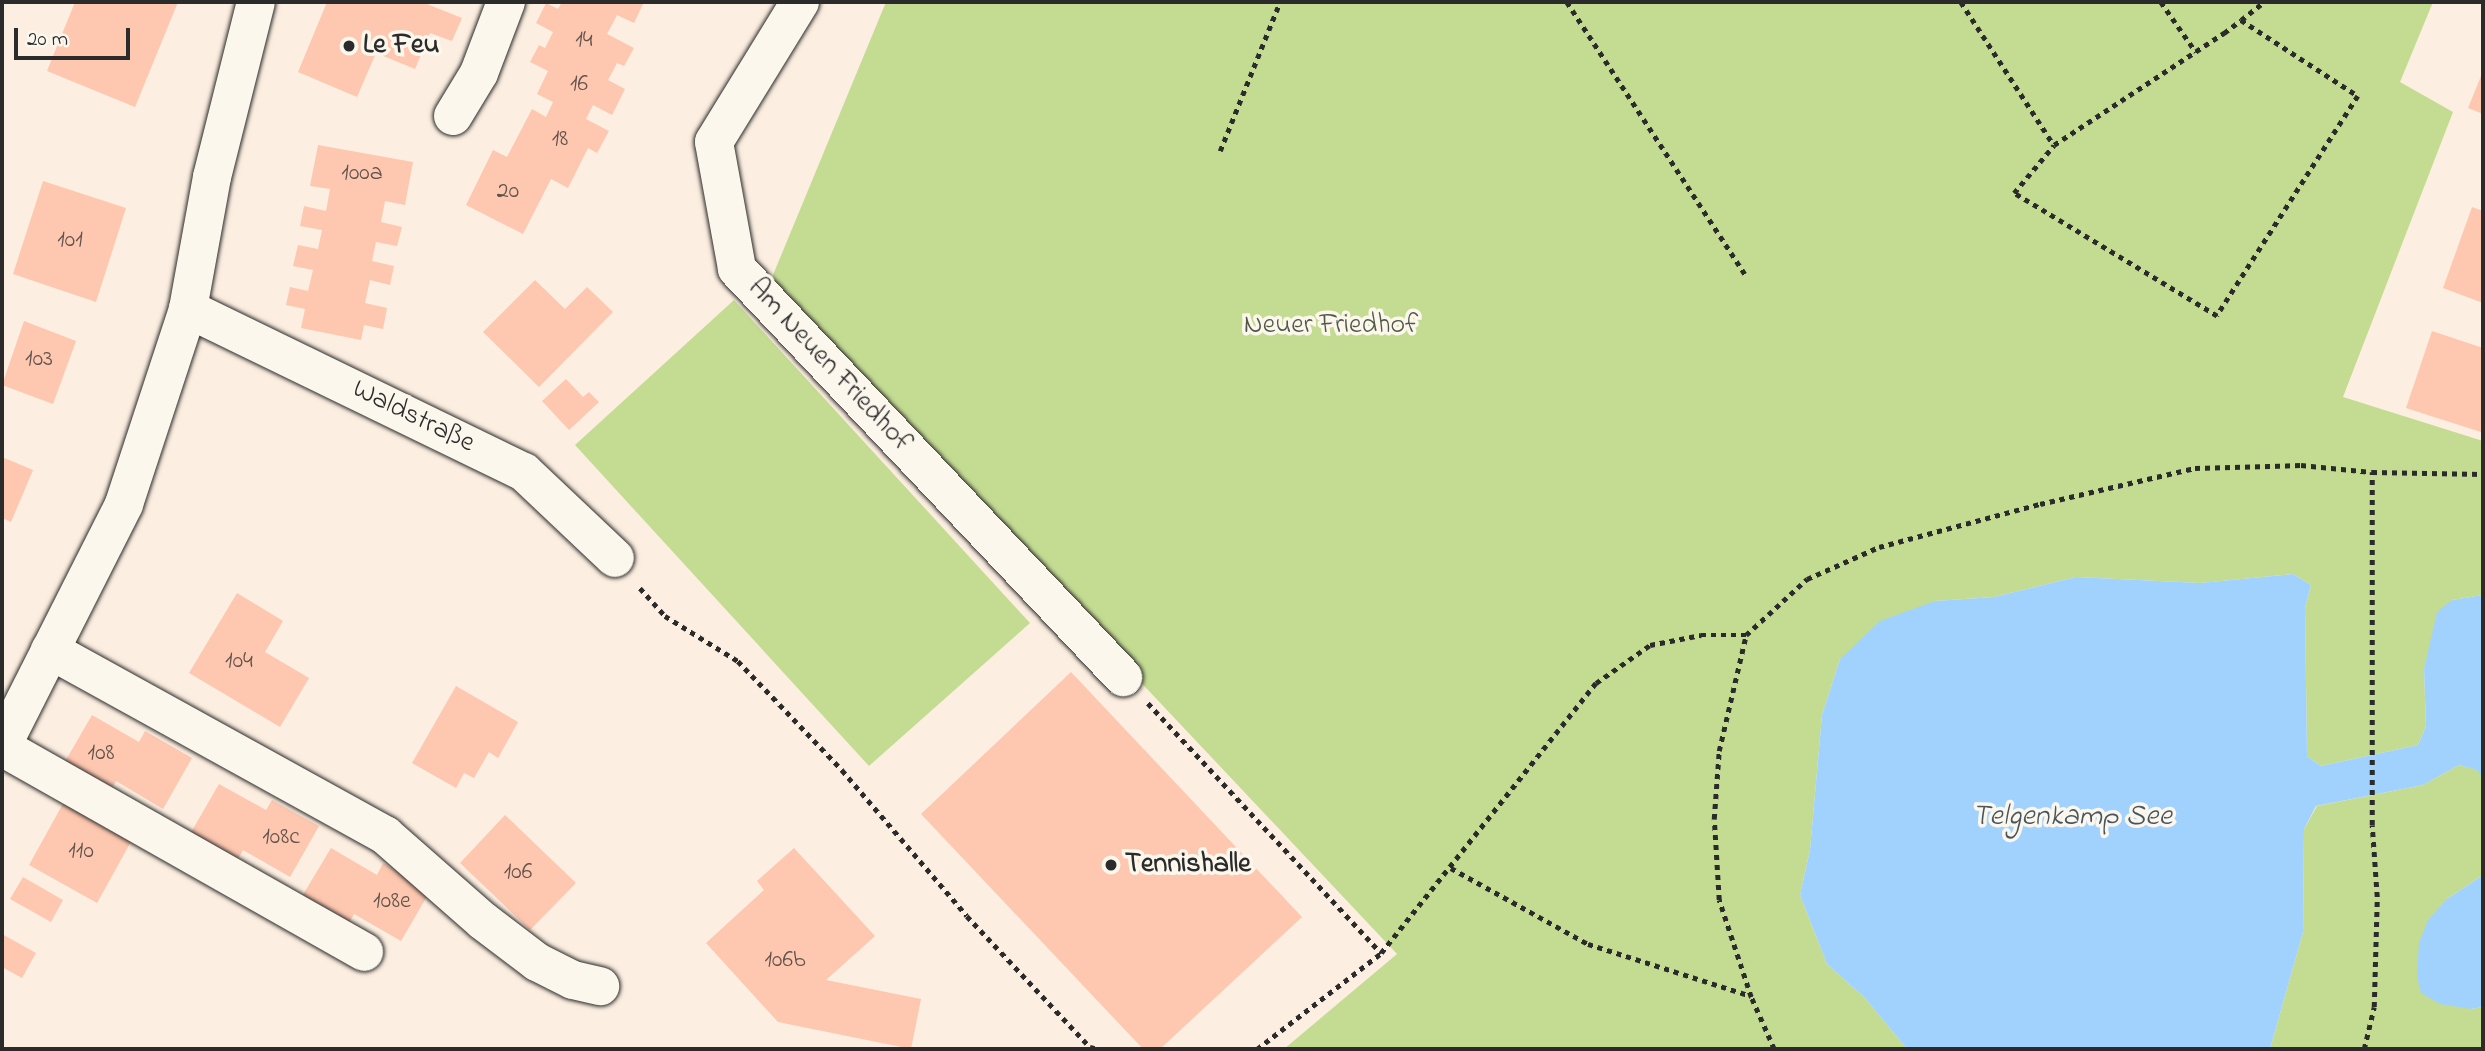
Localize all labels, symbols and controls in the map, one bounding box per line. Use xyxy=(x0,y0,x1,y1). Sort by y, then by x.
scale bar xyxy=(18,14,133,58)
text: 20 m xyxy=(27,25,68,55)
house number: 14 xyxy=(575,27,593,55)
place label: Le Feu xyxy=(363,29,440,63)
marker: Le Feu xyxy=(341,38,357,54)
house number: 16 xyxy=(570,71,588,99)
house number: 18 xyxy=(552,126,568,154)
house number: 100a xyxy=(341,160,383,188)
house number: 20 xyxy=(497,178,519,206)
house number: 101 xyxy=(57,227,83,255)
street label: Am Neuen Friedhof xyxy=(740,272,918,460)
park label: Neuer Friedhof xyxy=(1244,309,1418,343)
house number: 103 xyxy=(25,346,53,374)
street label: Waldstraße xyxy=(346,373,480,461)
house number: 104 xyxy=(225,648,253,676)
house number: 108 xyxy=(88,740,114,768)
water label: Telgenkamp See xyxy=(1972,799,2172,835)
house number: 108c xyxy=(262,824,300,852)
house number: 110 xyxy=(68,838,94,866)
place label: Tennishalle xyxy=(1125,848,1251,882)
marker: Tennishalle xyxy=(1103,857,1119,873)
house number: 106 xyxy=(504,859,532,887)
house number: 108e xyxy=(373,888,411,916)
house number: 106b xyxy=(764,947,806,975)

